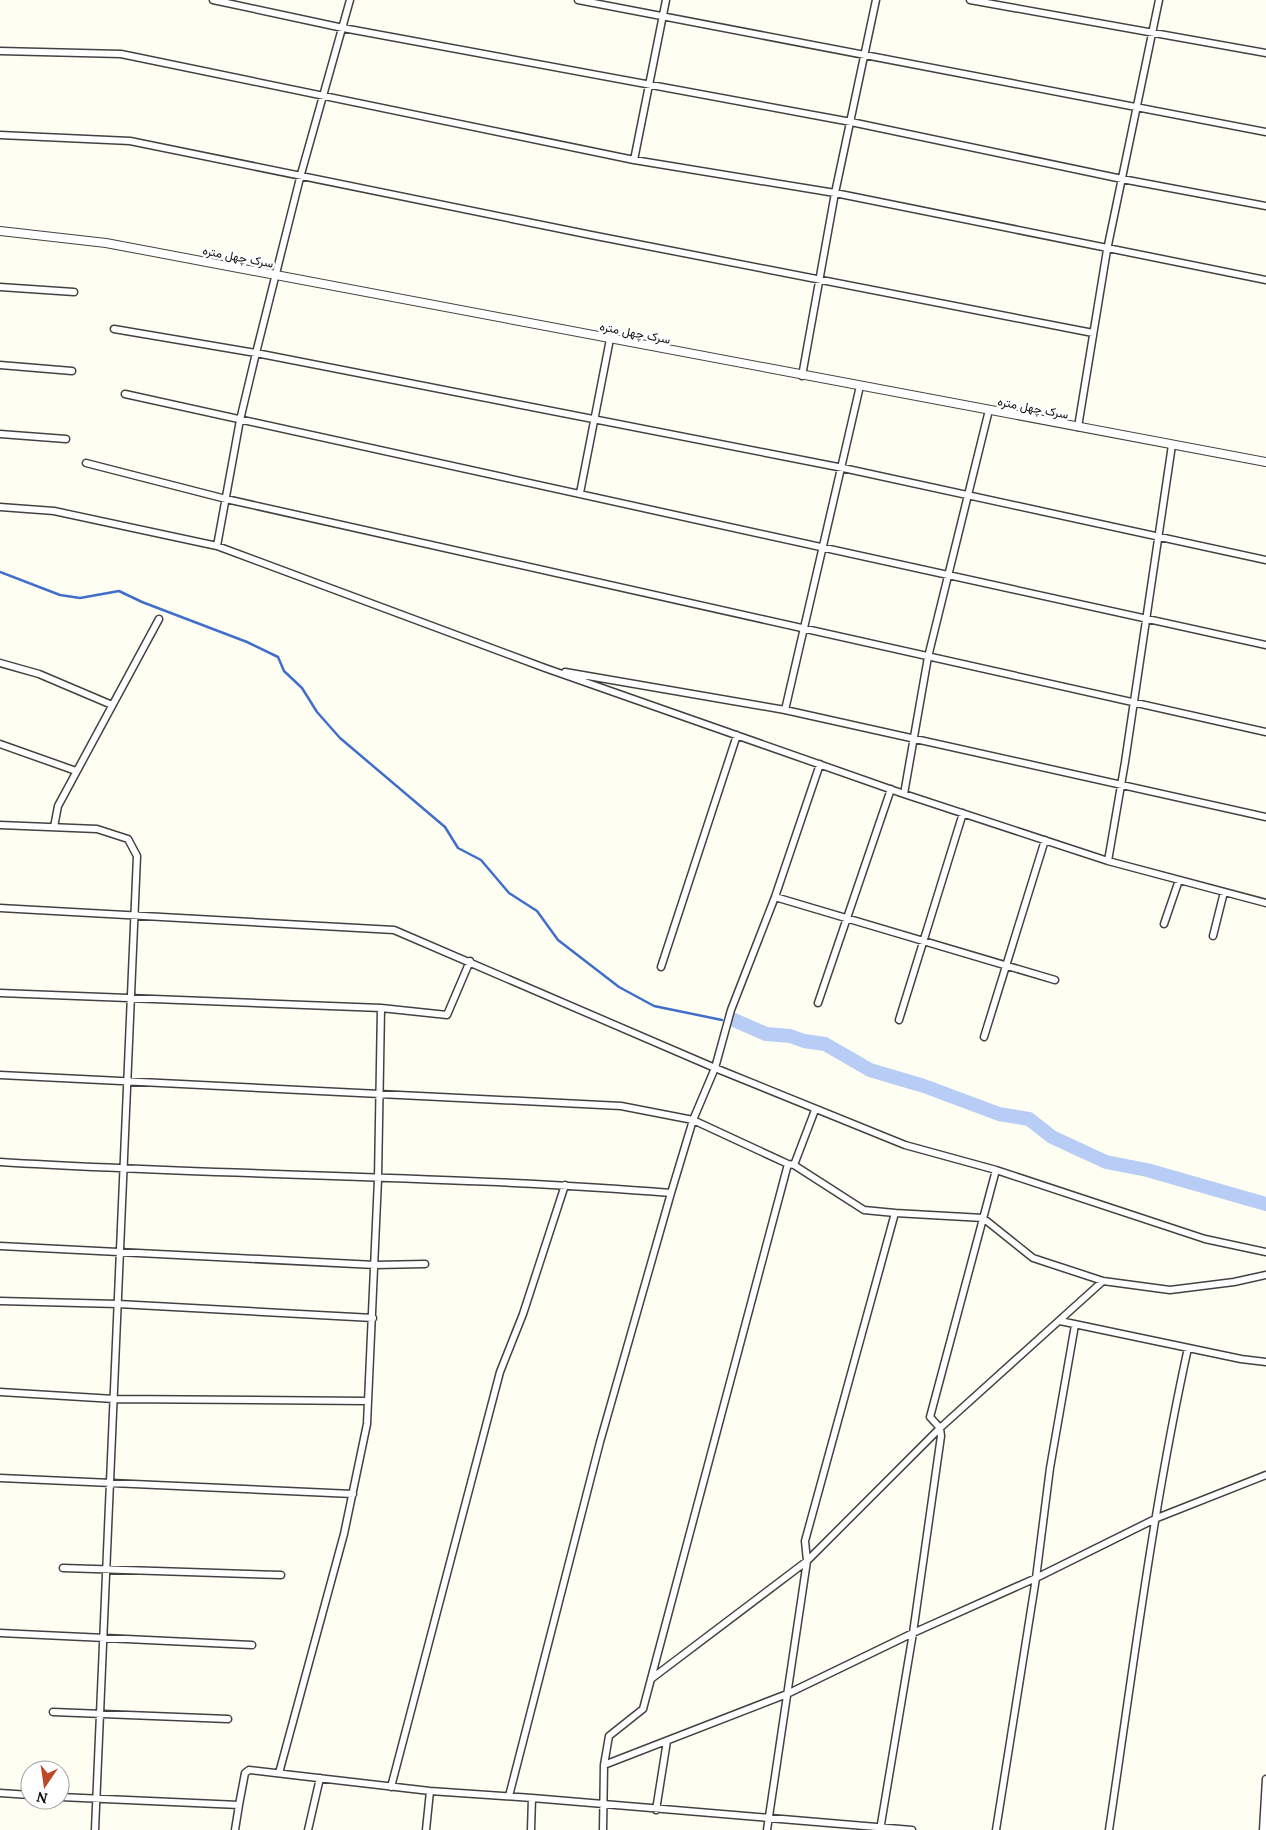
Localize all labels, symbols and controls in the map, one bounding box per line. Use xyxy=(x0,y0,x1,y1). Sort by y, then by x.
street label: سرک چهل متره xyxy=(201,242,275,272)
street label: سرک چهل متره xyxy=(598,318,672,348)
street label: سرک چهل متره xyxy=(996,393,1070,423)
north arrow xyxy=(20,1760,70,1810)
text: N xyxy=(35,1788,49,1808)

